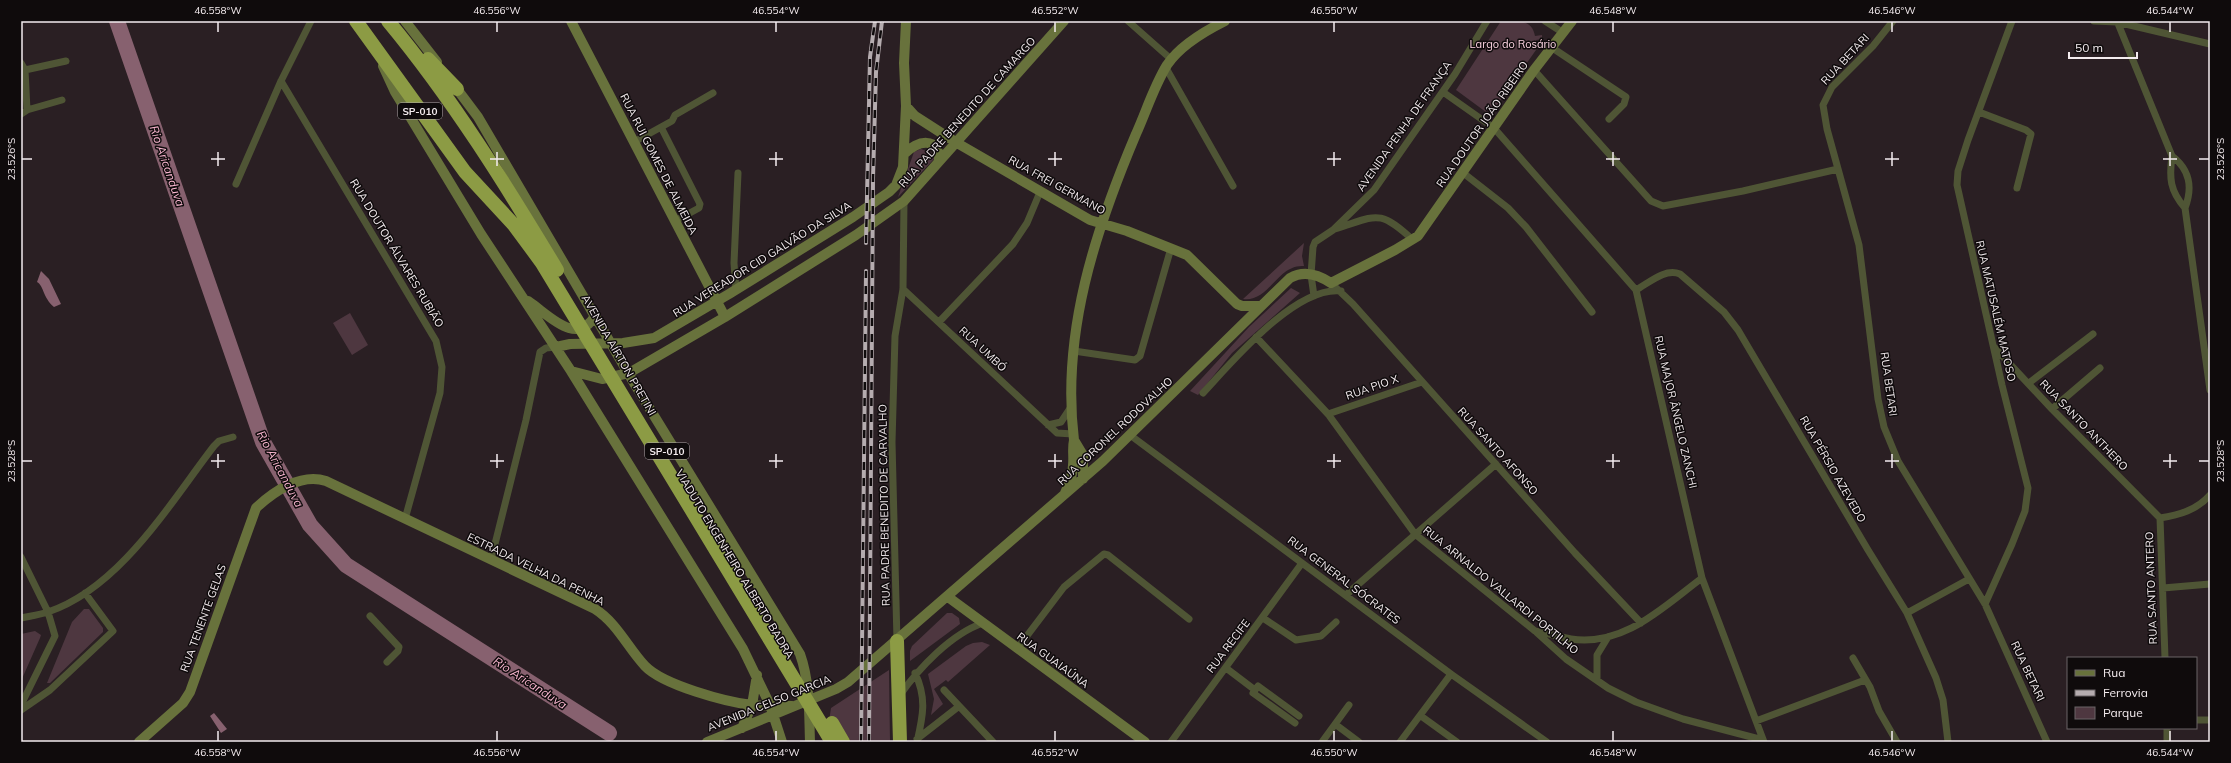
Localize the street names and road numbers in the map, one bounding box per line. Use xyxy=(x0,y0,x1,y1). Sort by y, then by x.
street label: RUA BETARI xyxy=(1818,31,1872,87)
street label: RUA PADRE BENEDITO DE CAMARGO xyxy=(896,34,1038,190)
street label: AVENIDA PENHA DE FRANÇA xyxy=(1354,58,1454,194)
street label: RUA DOUTOR JOÃO RIBEIRO xyxy=(1433,58,1531,190)
street label: RUA RUI GOMES DE ALMEIDA xyxy=(617,91,701,237)
road number: SP-010 xyxy=(398,103,442,119)
street label: RUA FREI GERMANO xyxy=(1006,152,1108,218)
street label: RUA DOUTOR ÁLVARES RUBIÃO xyxy=(347,176,447,330)
street label: RUA VEREADOR CID GALVÃO DA SILVA xyxy=(670,198,854,320)
street label: RUA MATUSALÉM MATOSO xyxy=(1973,239,2019,383)
street label: AVENIDA AÍRTON PRETINI xyxy=(579,292,659,418)
street label: RUA UMBÓ xyxy=(956,323,1010,375)
street label: RUA MAJOR ÂNGELO ZANCHI xyxy=(1652,334,1700,490)
street label: RUA BETARI xyxy=(1878,351,1900,417)
street label: RUA PIO X xyxy=(1344,371,1401,403)
street label: RUA CORONEL RODOVALHO xyxy=(1054,374,1176,488)
street label: RUA SANTO ANTHERO xyxy=(2037,377,2131,473)
street label: RUA PADRE BENEDITO DE CARVALHO xyxy=(875,404,893,606)
street label: RUA SANTO AFONSO xyxy=(1455,404,1541,498)
street label: RUA PÉRSIO AZEVEDO xyxy=(1797,413,1869,525)
road number: SP-010 xyxy=(645,443,689,459)
street label: VIADUTO ENGENHEIRO ALBERTO BADRA xyxy=(673,467,797,661)
street label: RUA ARNALDO VALLARDI PORTILHO xyxy=(1420,523,1582,657)
street label: ESTRADA VELHA DA PENHA xyxy=(465,530,607,608)
street label: RUA SANTO ANTERO xyxy=(2142,531,2160,645)
street label: RUA GENERAL SÓCRATES xyxy=(1285,533,1403,627)
street label: RUA TENENTE GELAS xyxy=(177,562,229,674)
street label: RUA RECIFE xyxy=(1203,616,1253,676)
street label: RUA GUAIAÚNA xyxy=(1014,629,1092,691)
street label: RUA BETARI xyxy=(2008,639,2048,703)
street label: AVENIDA CELSO GARCIA xyxy=(705,672,833,734)

